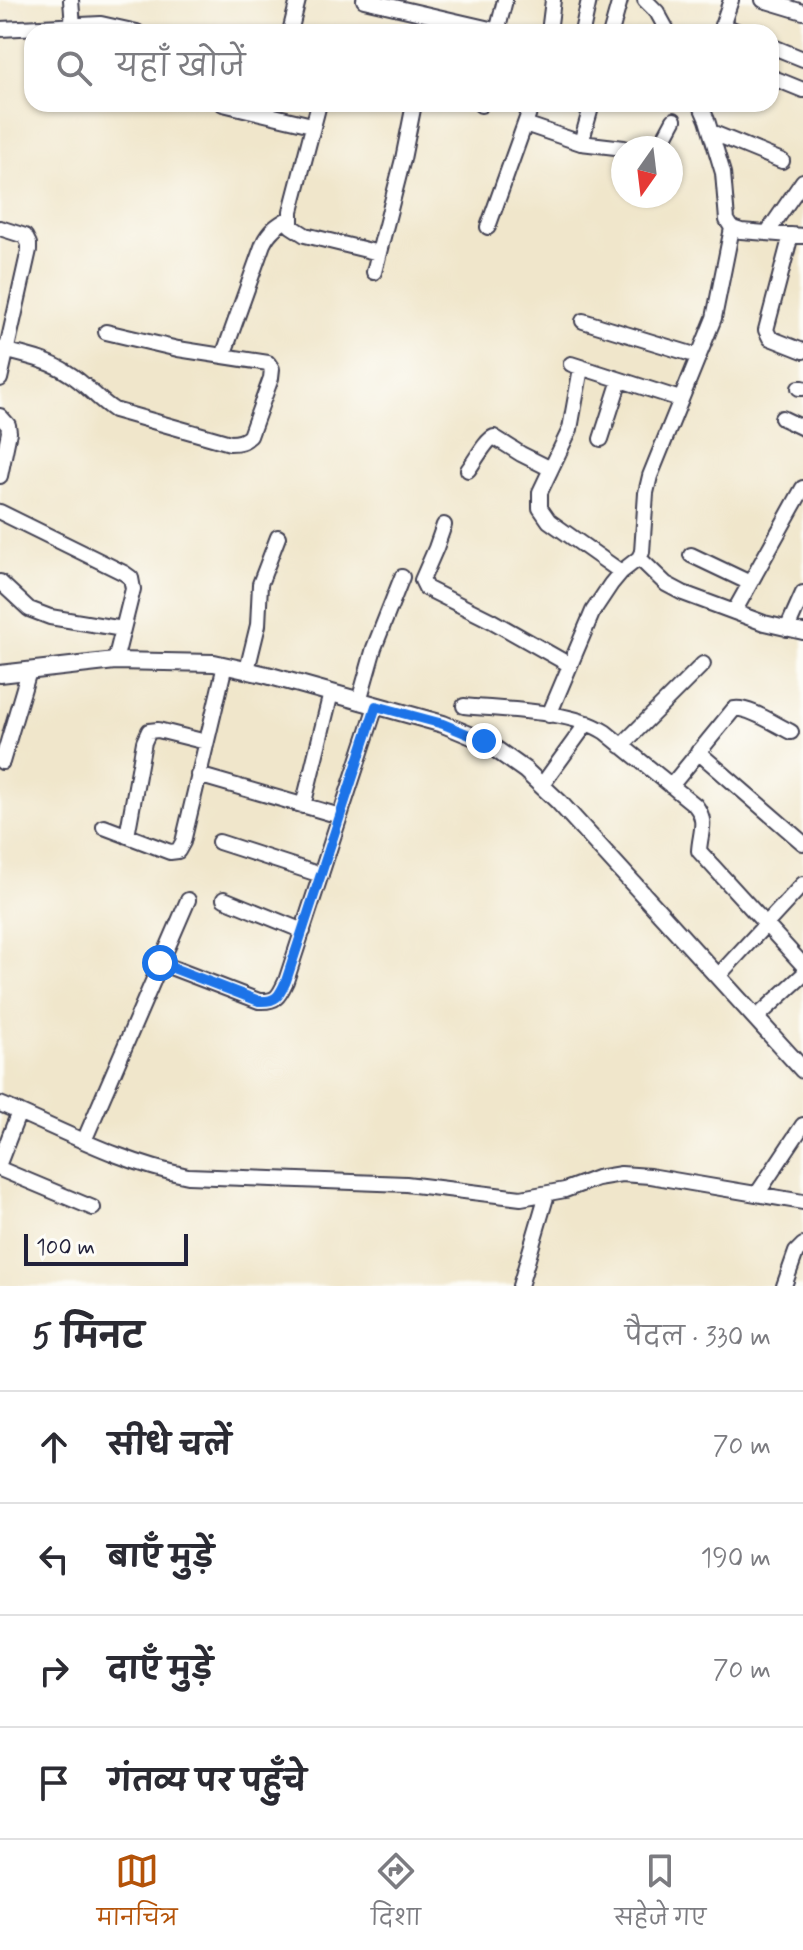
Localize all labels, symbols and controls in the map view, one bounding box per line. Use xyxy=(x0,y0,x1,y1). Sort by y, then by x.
search box xyxy=(24,24,779,112)
icon: search xyxy=(52,46,96,90)
text: यहाँ खोजें xyxy=(116,48,245,87)
north arrow xyxy=(611,136,683,208)
route end xyxy=(466,723,502,759)
route start xyxy=(142,945,178,981)
scale bar xyxy=(24,1230,188,1266)
text: 100 m xyxy=(36,1234,95,1262)
text: 5 मिनट xyxy=(32,1315,144,1360)
text: पैदल · 330 m xyxy=(625,1321,771,1355)
icon: ahead xyxy=(32,1425,76,1469)
text: सीधे चलें xyxy=(108,1427,231,1466)
text: 70 m xyxy=(713,1430,771,1464)
icon: left xyxy=(32,1537,76,1581)
text: बाएँ मुड़ें xyxy=(108,1539,214,1578)
text: 190 m xyxy=(701,1542,771,1576)
icon: right xyxy=(32,1649,76,1693)
text: दाएँ मुड़ें xyxy=(108,1651,213,1690)
text: 70 m xyxy=(713,1654,771,1688)
icon: arrive xyxy=(32,1761,76,1805)
text: गंतव्य पर पहुँचे xyxy=(108,1763,307,1802)
tab: मानचित्र xyxy=(97,1849,177,1942)
tab: दिशा xyxy=(371,1849,421,1942)
tab: सहेजे गए xyxy=(615,1849,706,1942)

